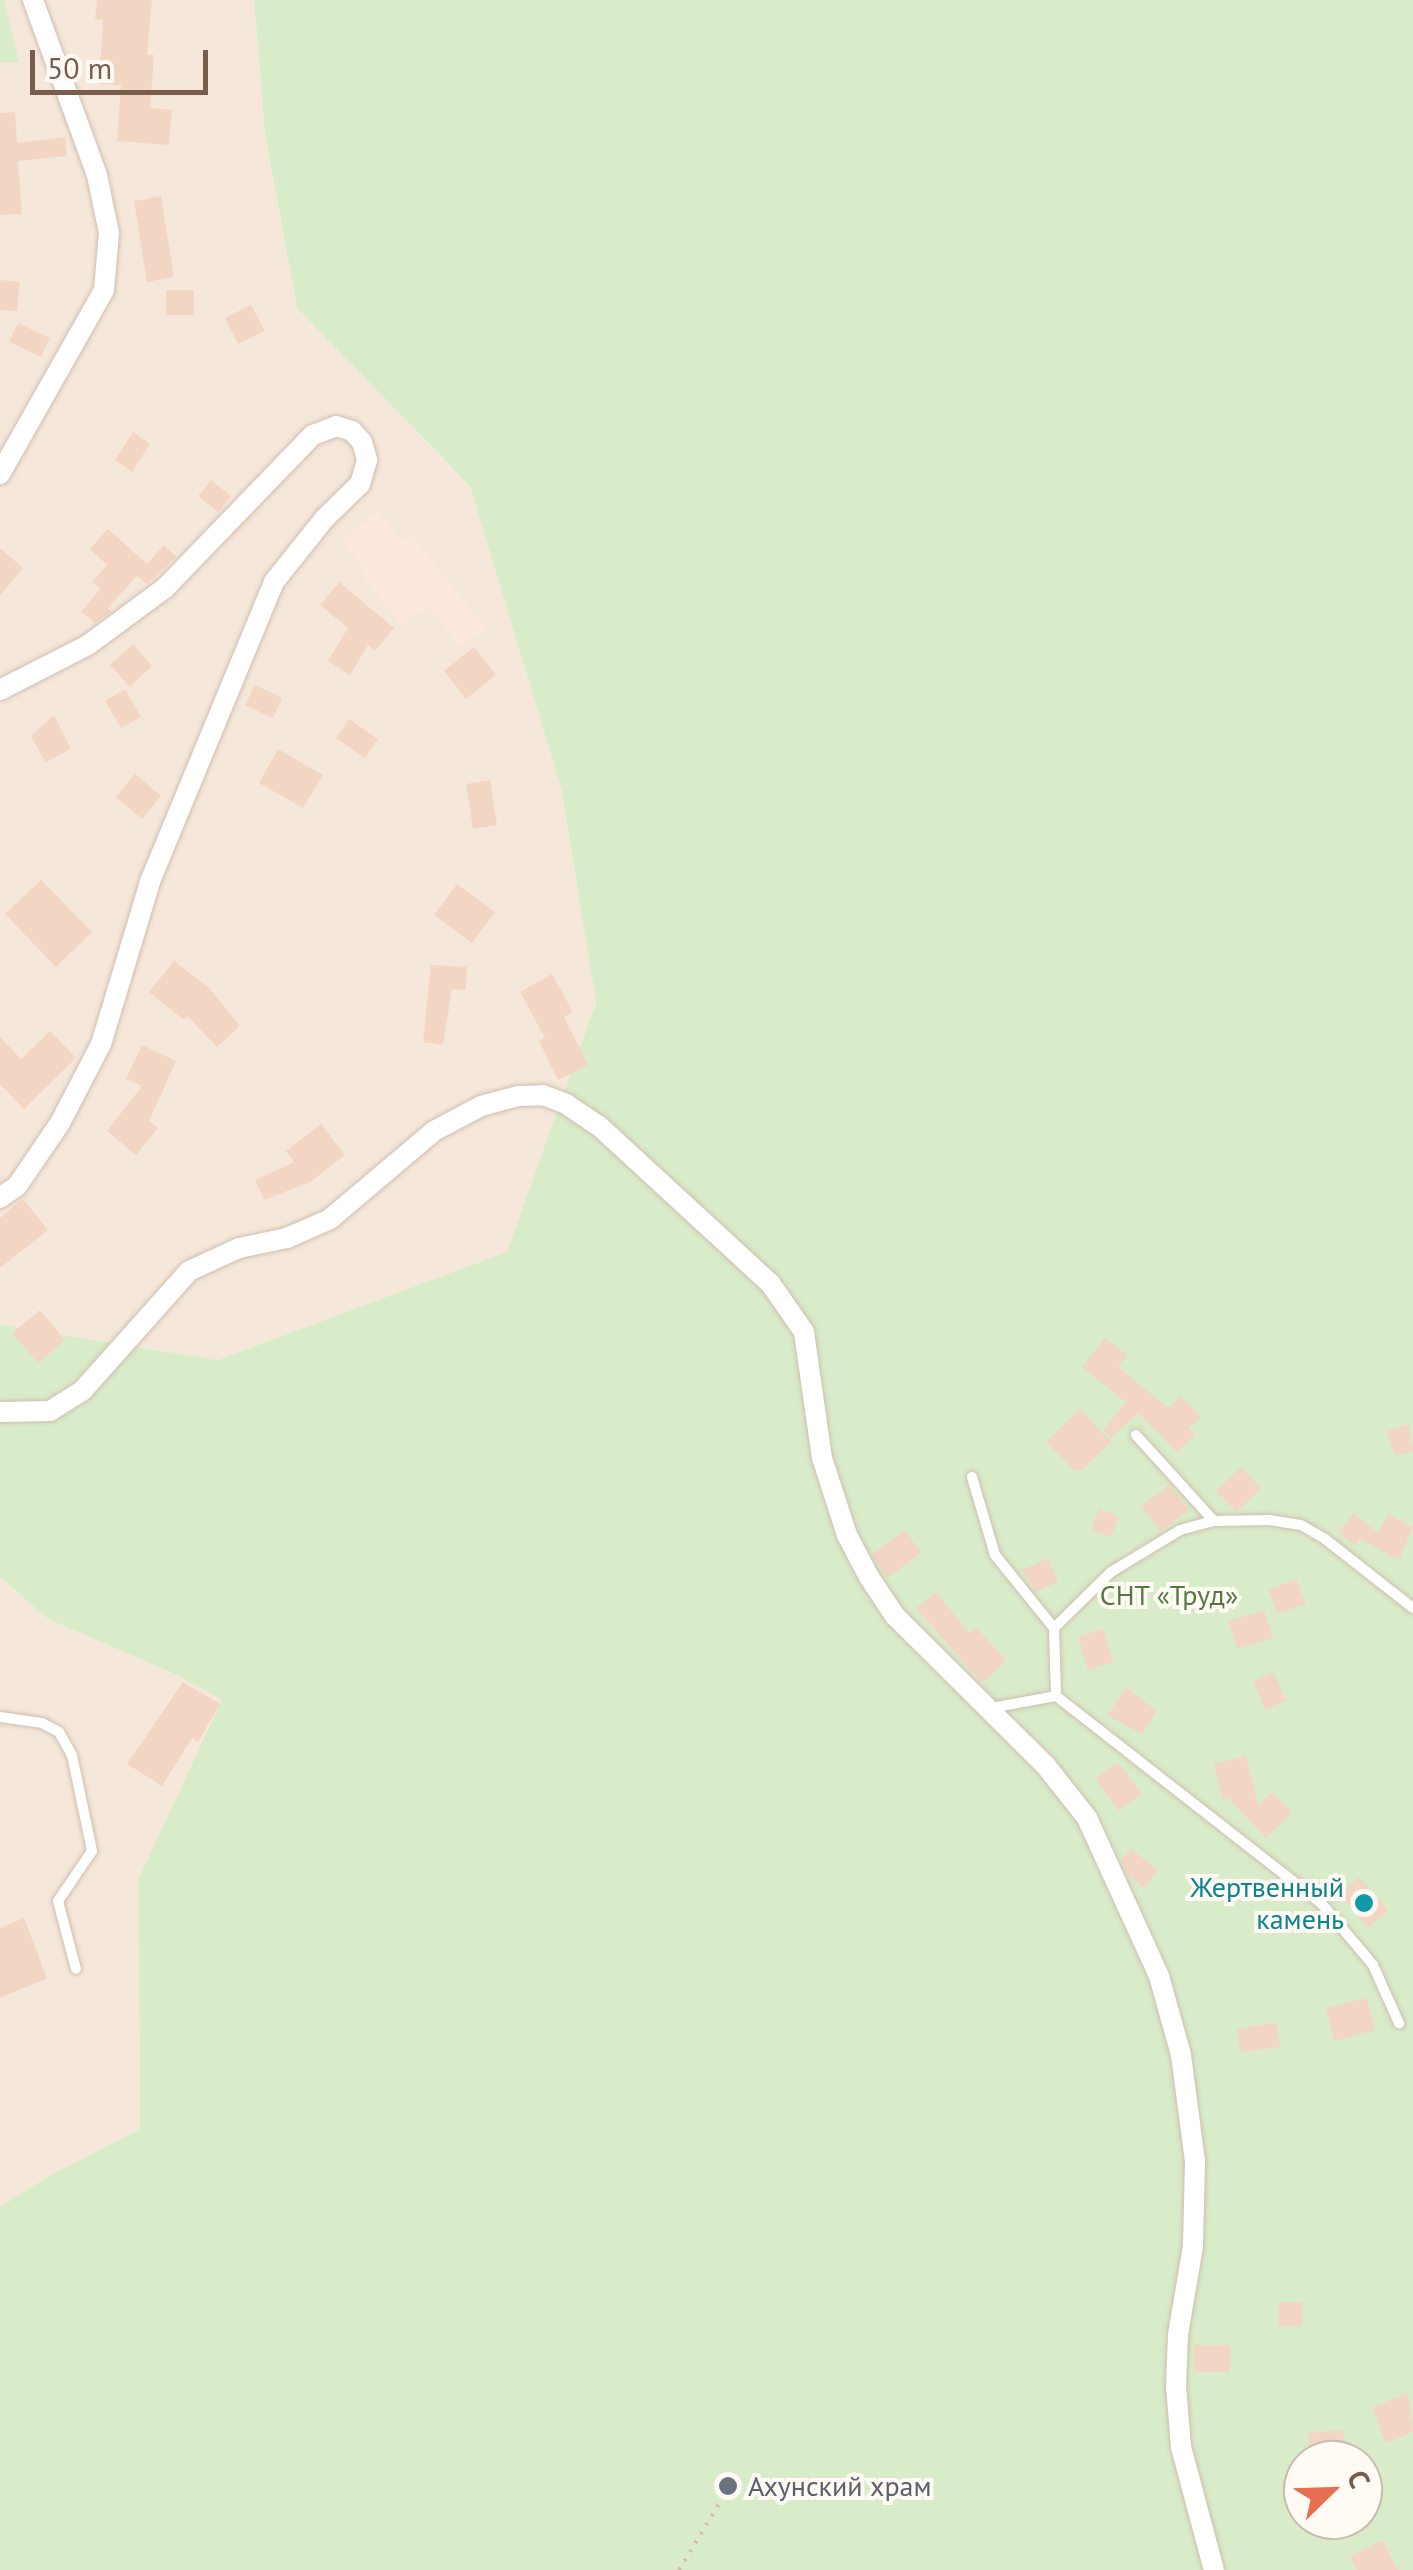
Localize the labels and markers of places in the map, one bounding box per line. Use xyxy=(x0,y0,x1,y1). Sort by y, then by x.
place label: Жертвенный камень xyxy=(1190,1870,1344,1936)
marker: Жертвенный камень xyxy=(1353,1892,1375,1914)
place label: Ахунский храм xyxy=(748,2469,931,2503)
marker: Ахунский храм xyxy=(717,2475,739,2497)

